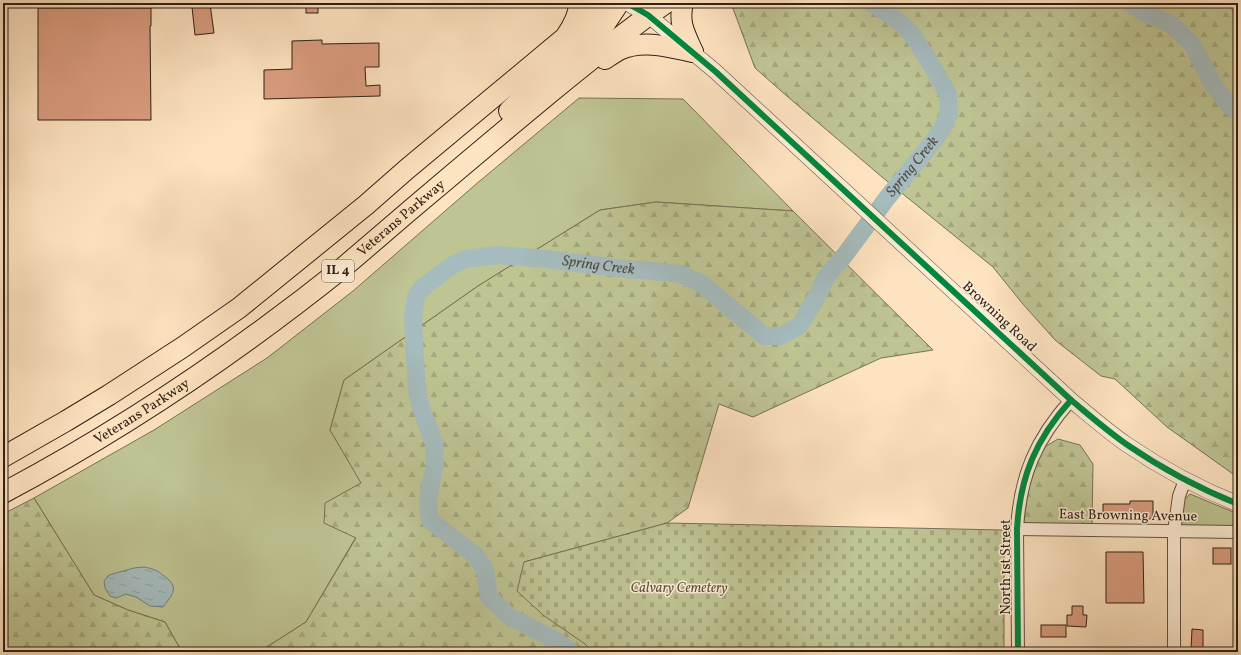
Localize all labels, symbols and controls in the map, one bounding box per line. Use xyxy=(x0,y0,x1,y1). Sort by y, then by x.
water label: Spring Creek xyxy=(881,132,944,202)
street label: Veterans Parkway xyxy=(353,175,449,261)
water label: Spring Creek xyxy=(561,251,636,280)
road number: IL 4 xyxy=(322,260,354,282)
street label: Browning Road xyxy=(958,278,1040,356)
street label: Veterans Parkway xyxy=(90,374,194,449)
street label: East Browning Avenue xyxy=(1059,505,1198,527)
street label: North 1st Street xyxy=(997,519,1016,615)
park label: Calvary Cemetery xyxy=(630,579,728,598)

